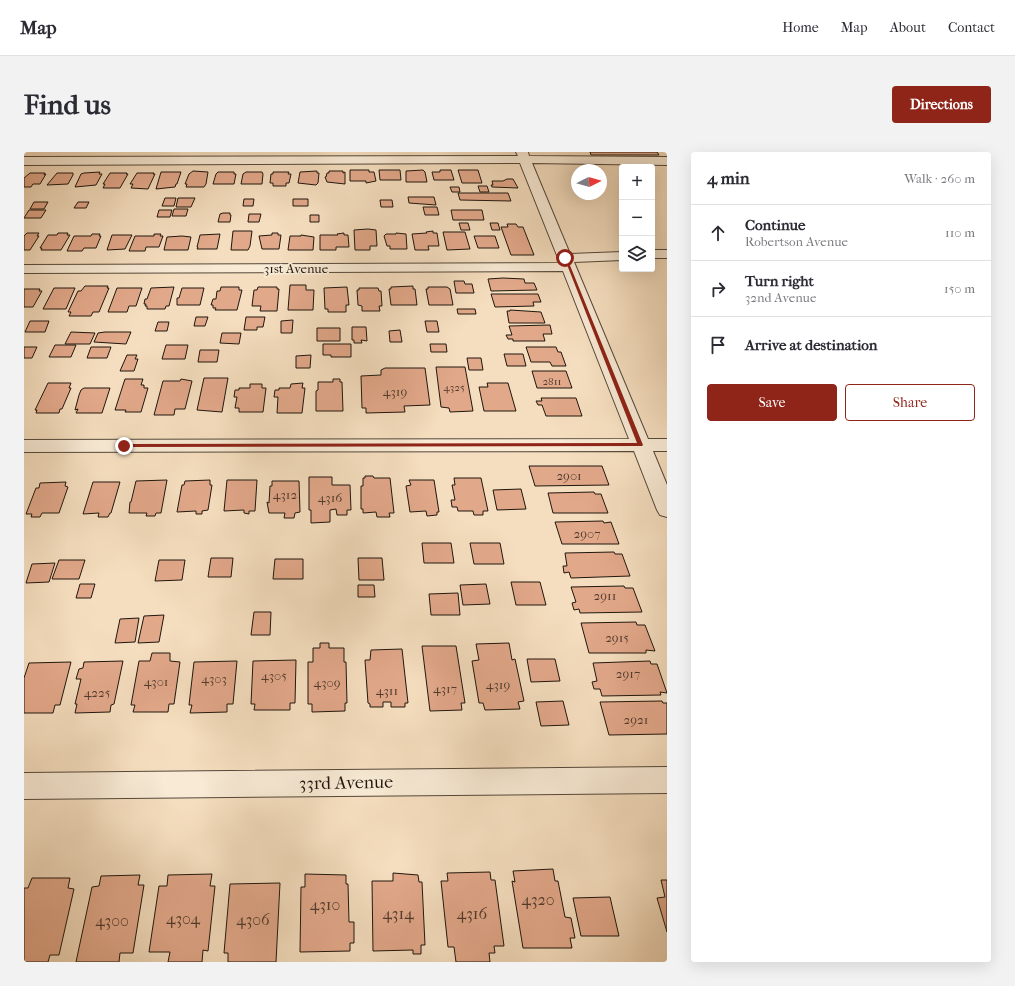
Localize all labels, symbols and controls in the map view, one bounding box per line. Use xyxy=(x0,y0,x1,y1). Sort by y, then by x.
text: Map xyxy=(20,17,56,39)
text: Home xyxy=(782,19,819,36)
text: Map xyxy=(841,19,868,36)
text: About xyxy=(890,19,926,36)
text: Contact xyxy=(948,19,995,36)
button: Directions xyxy=(892,86,991,123)
text: Find us xyxy=(24,88,111,121)
north arrow xyxy=(571,164,607,200)
map controls xyxy=(619,164,655,272)
button: + xyxy=(619,164,655,200)
text: 4 min xyxy=(707,168,750,188)
text: Walk · 260 m xyxy=(904,171,975,186)
button: − xyxy=(619,200,655,236)
text: Continue xyxy=(745,216,805,234)
icon: ahead xyxy=(707,222,729,244)
text: 110 m xyxy=(945,225,975,240)
text: Robertson Avenue xyxy=(745,234,848,249)
button: layers xyxy=(619,236,655,272)
route start xyxy=(556,249,574,267)
street label: 31st Avenue xyxy=(264,261,329,276)
text: Turn right xyxy=(745,272,814,290)
icon: right xyxy=(707,278,729,300)
text: 150 m xyxy=(944,281,975,296)
text: 32nd Avenue xyxy=(745,290,816,305)
icon: arrive xyxy=(707,334,729,356)
text: Arrive at destination xyxy=(745,336,877,354)
house number: 2811 xyxy=(542,375,562,388)
house number: 4325 xyxy=(443,381,465,394)
house number: 4319 xyxy=(383,384,407,399)
button: Save xyxy=(707,384,837,421)
button: Share xyxy=(845,384,975,421)
route end xyxy=(115,437,133,455)
house number: 2901 xyxy=(556,468,582,483)
house number: 4312 xyxy=(273,487,297,502)
house number: 4316 xyxy=(318,490,343,505)
house number: 2907 xyxy=(574,526,600,541)
house number: 2911 xyxy=(594,588,616,603)
house number: 2915 xyxy=(605,630,629,645)
house number: 2917 xyxy=(616,666,640,681)
house number: 4305 xyxy=(261,668,287,683)
house number: 4303 xyxy=(201,671,227,686)
house number: 4301 xyxy=(144,674,168,689)
house number: 4309 xyxy=(314,675,341,690)
house number: 4319 xyxy=(486,677,510,692)
house number: 4317 xyxy=(433,681,457,696)
house number: 4311 xyxy=(376,683,398,698)
house number: 4225 xyxy=(84,685,111,700)
house number: 2921 xyxy=(624,712,648,727)
street label: 33rd Avenue xyxy=(299,772,393,794)
house number: 4320 xyxy=(521,890,555,909)
house number: 4310 xyxy=(310,895,340,914)
house number: 4314 xyxy=(382,904,414,923)
house number: 4316 xyxy=(457,904,487,923)
house number: 4304 xyxy=(166,909,201,928)
house number: 4306 xyxy=(236,910,270,929)
house number: 4300 xyxy=(95,911,129,930)

